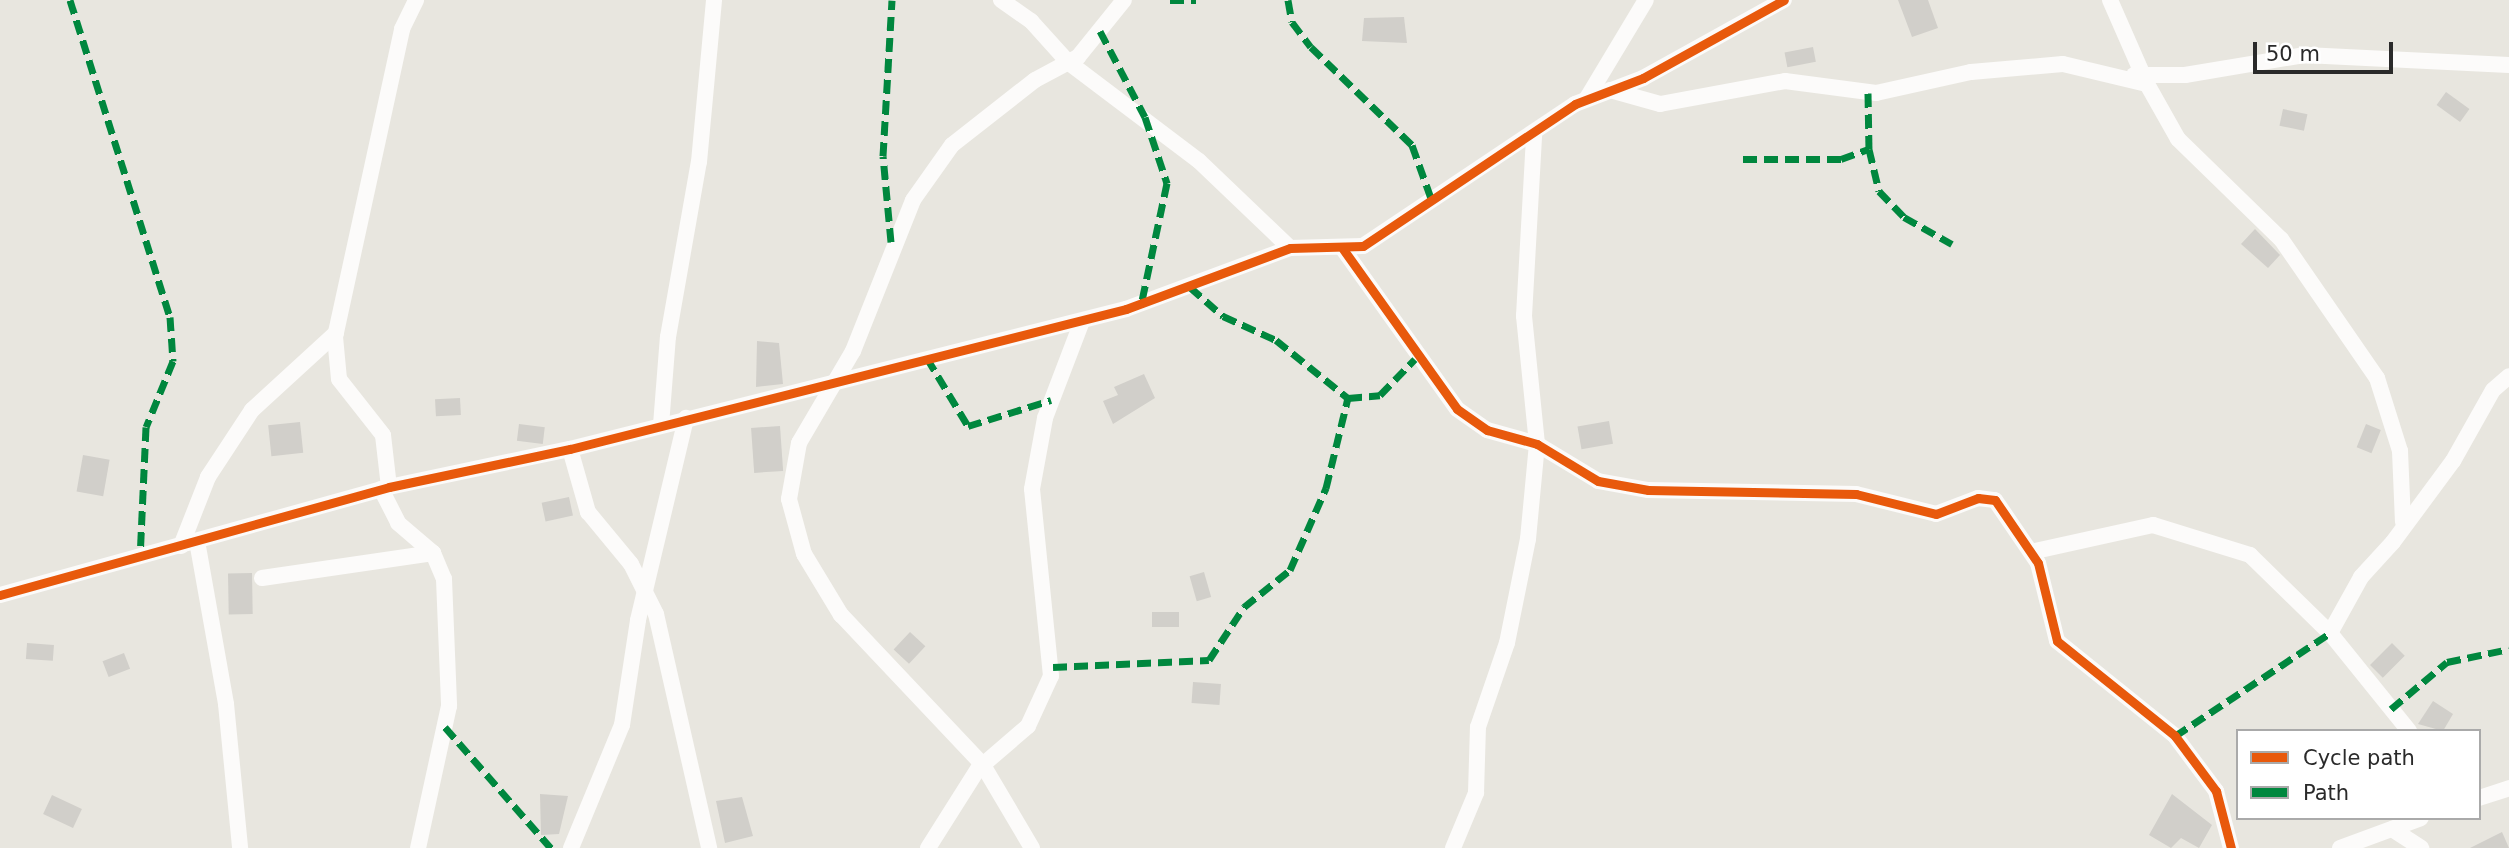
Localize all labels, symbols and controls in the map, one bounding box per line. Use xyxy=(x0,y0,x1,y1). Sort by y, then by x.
scale bar xyxy=(2257,28,2397,72)
text: 50 m xyxy=(2266,42,2320,66)
legend xyxy=(2236,729,2481,820)
text: Cycle path xyxy=(2303,746,2415,770)
text: Path xyxy=(2303,781,2349,805)

